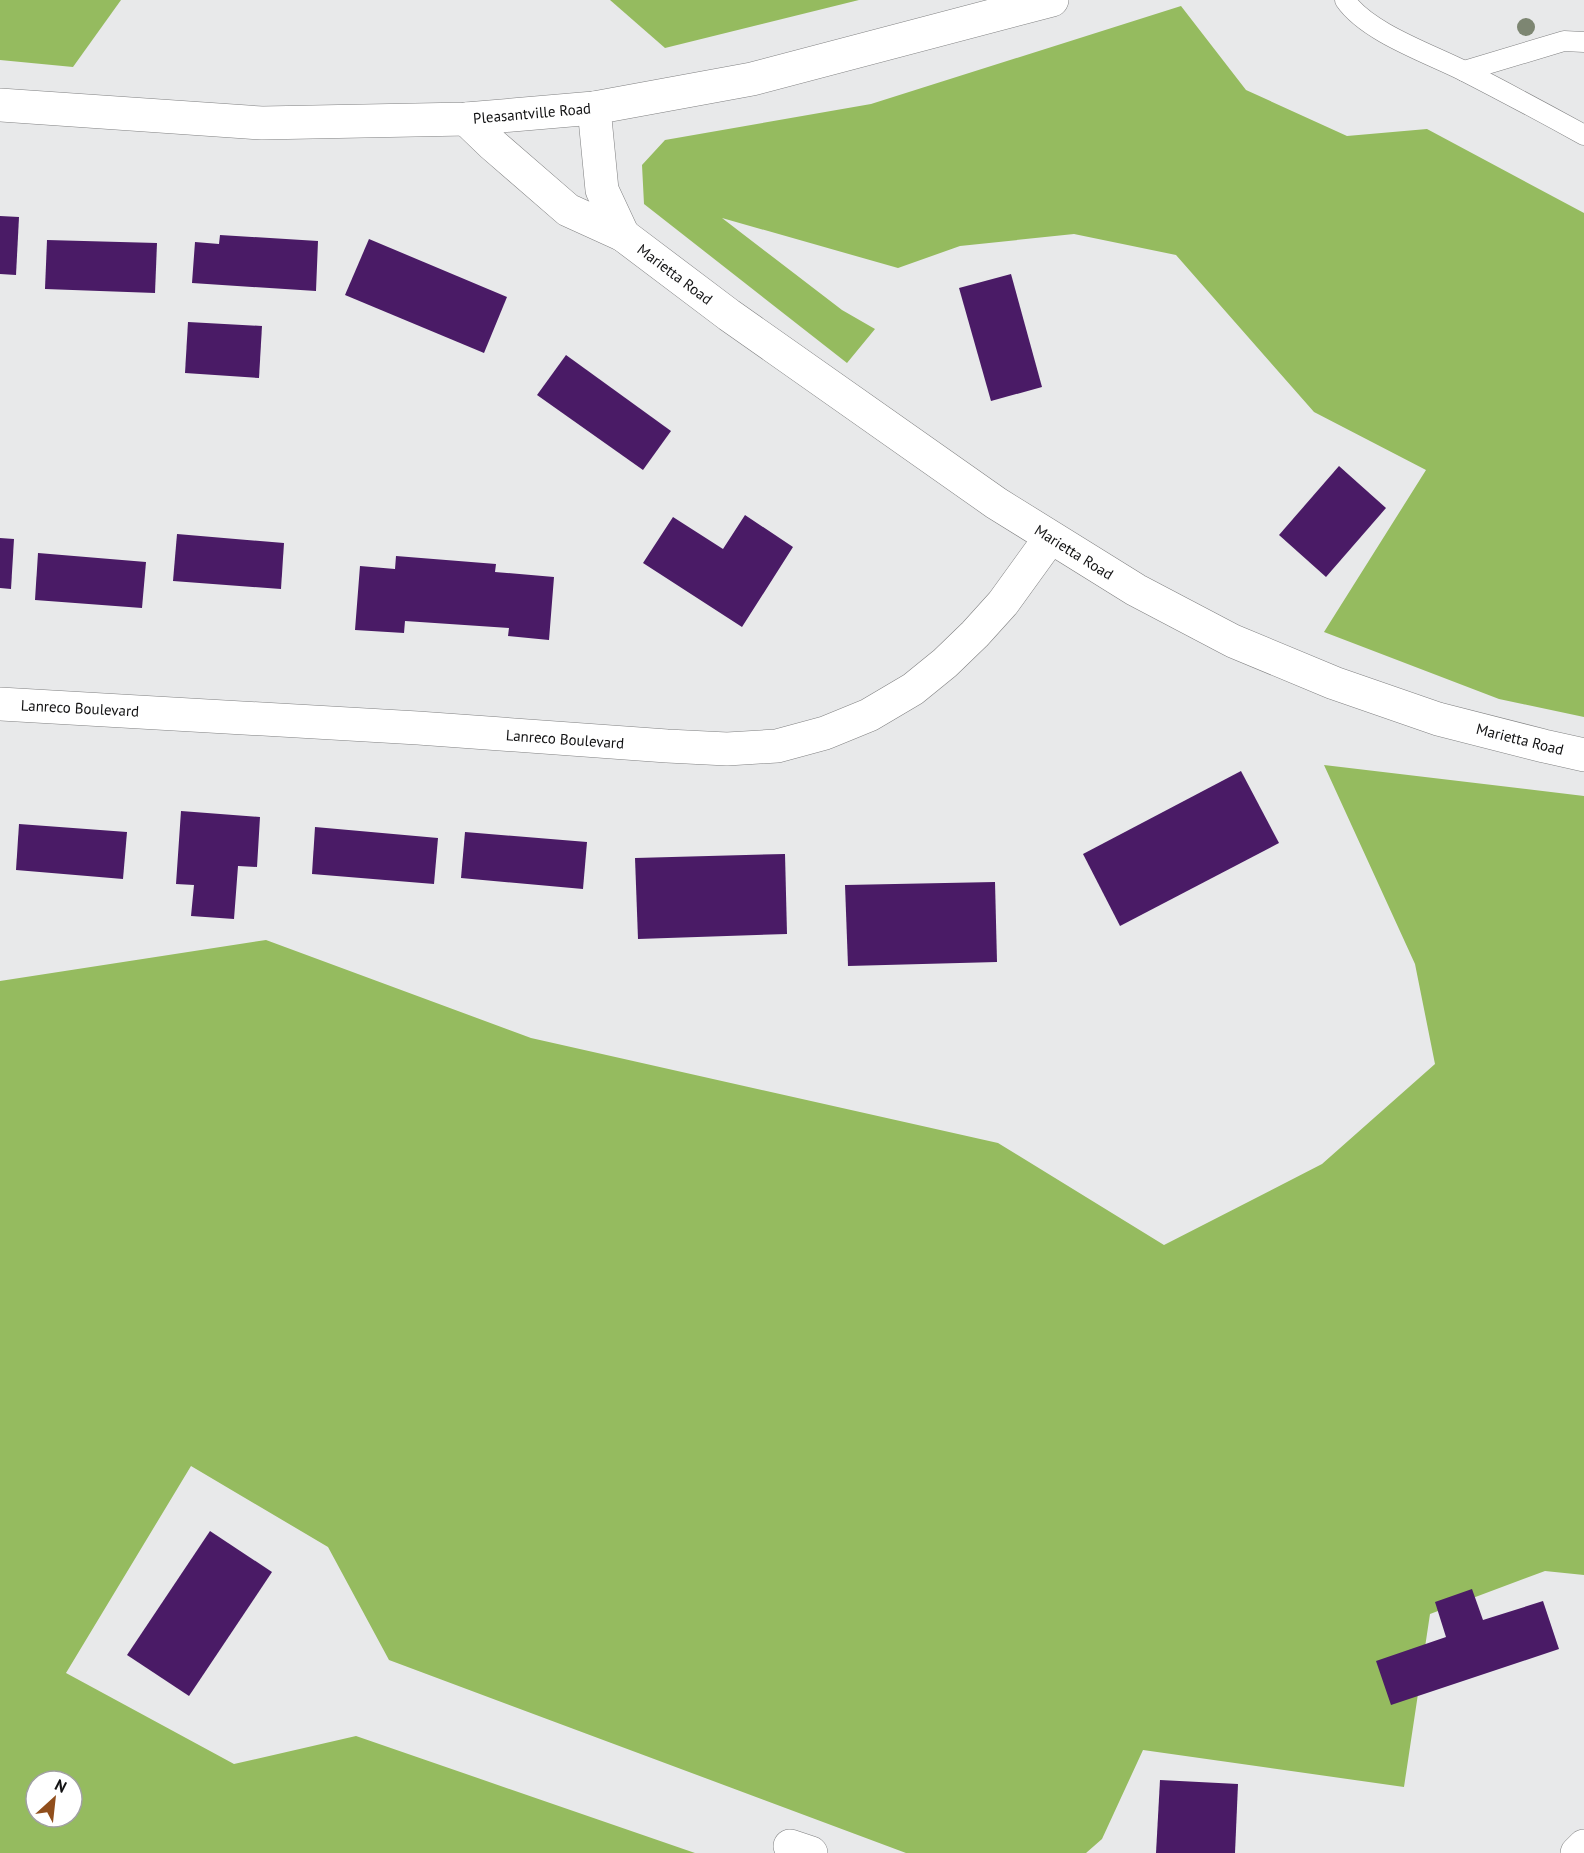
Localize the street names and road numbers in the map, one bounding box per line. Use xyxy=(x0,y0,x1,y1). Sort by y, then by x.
street label: Pleasantville Road xyxy=(472,98,592,128)
street label: Marietta Road xyxy=(634,240,716,308)
street label: Marietta Road xyxy=(1031,520,1117,584)
street label: Lanreco Boulevard xyxy=(20,695,140,721)
street label: Marietta Road xyxy=(1474,719,1566,759)
street label: Lanreco Boulevard xyxy=(505,725,625,753)

